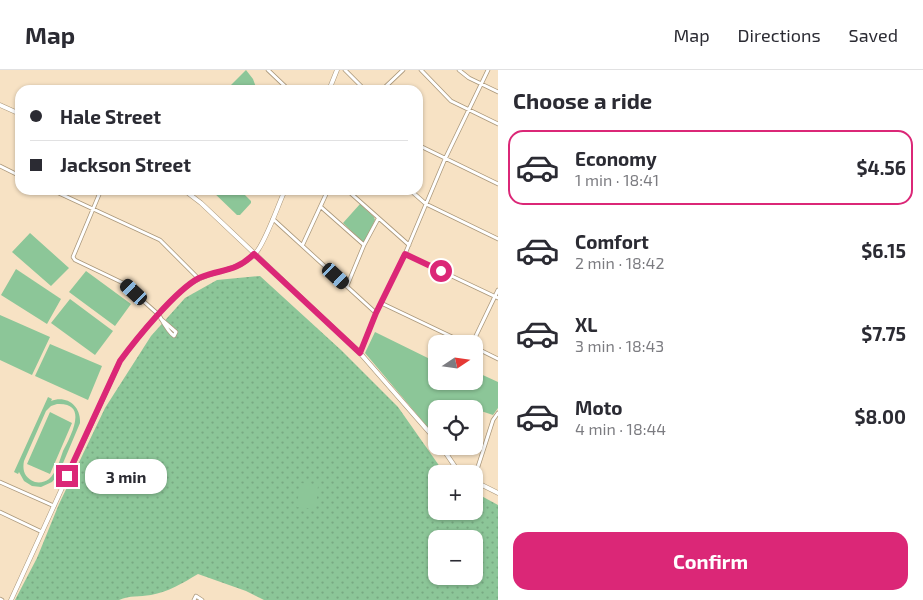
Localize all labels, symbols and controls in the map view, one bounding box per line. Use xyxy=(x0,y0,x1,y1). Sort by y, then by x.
text: Map xyxy=(25,20,75,49)
text: Map xyxy=(673,24,710,46)
text: Directions xyxy=(738,24,821,46)
text: Saved xyxy=(849,24,898,46)
text: Choose a ride xyxy=(513,87,652,113)
text: Hale Street xyxy=(60,105,161,128)
icon: car xyxy=(515,145,560,190)
text: Economy xyxy=(575,147,657,170)
text: Jackson Street xyxy=(60,153,191,176)
text: $4.56 xyxy=(857,156,906,179)
text: 1 min · 18:41 xyxy=(575,170,659,189)
icon: car xyxy=(515,228,560,273)
text: Comfort xyxy=(575,230,649,253)
text: $6.15 xyxy=(861,239,906,262)
text: 2 min · 18:42 xyxy=(575,253,664,272)
car xyxy=(319,260,352,292)
route start xyxy=(430,260,452,282)
car xyxy=(117,276,150,308)
icon: car xyxy=(515,311,560,356)
text: XL xyxy=(575,313,597,336)
text: $7.75 xyxy=(861,322,906,345)
north arrow xyxy=(428,335,482,390)
map controls xyxy=(428,335,483,585)
text: 3 min · 18:43 xyxy=(575,336,664,355)
icon: car xyxy=(515,394,560,439)
text: Moto xyxy=(575,396,623,419)
button: locate xyxy=(428,400,483,455)
text: $8.00 xyxy=(855,405,906,428)
text: 4 min · 18:44 xyxy=(575,419,666,438)
callout: 3 min xyxy=(84,458,167,494)
route end xyxy=(56,465,78,487)
button: + xyxy=(428,465,483,520)
text: 3 min xyxy=(106,467,146,486)
button: − xyxy=(428,530,483,585)
button: Confirm xyxy=(513,532,908,590)

